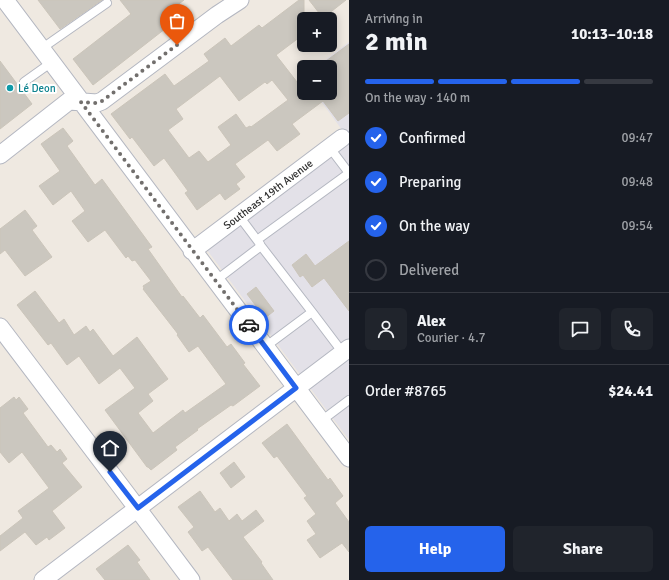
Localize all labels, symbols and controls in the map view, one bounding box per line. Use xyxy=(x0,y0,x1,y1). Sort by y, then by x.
pin xyxy=(160,4,194,45)
icon: bag xyxy=(166,10,188,32)
text: Arriving in xyxy=(365,11,423,27)
map controls xyxy=(297,12,337,100)
button: + xyxy=(297,12,337,52)
text: 10:13–10:18 xyxy=(571,25,653,43)
text: 2 min xyxy=(365,26,428,58)
button: − xyxy=(297,60,337,100)
place label: Lé Deon xyxy=(18,82,56,95)
marker: Lé Deon xyxy=(5,83,15,93)
text: On the way · 140 m xyxy=(365,90,470,106)
icon: check xyxy=(365,127,387,149)
text: Confirmed xyxy=(399,129,466,147)
text: 09:47 xyxy=(621,130,653,146)
street label: Southeast 19th Avenue xyxy=(221,157,316,232)
icon: check xyxy=(365,171,387,193)
text: Preparing xyxy=(399,173,462,191)
text: 09:48 xyxy=(621,174,653,190)
icon: check xyxy=(365,215,387,237)
text: On the way xyxy=(399,217,470,235)
text: 09:54 xyxy=(621,218,653,234)
text: Delivered xyxy=(399,261,459,279)
courier xyxy=(229,305,269,345)
button: person xyxy=(365,308,407,350)
button: chat xyxy=(559,308,601,350)
button: phone xyxy=(611,308,653,350)
text: Alex xyxy=(417,312,446,330)
icon: car xyxy=(238,314,260,336)
text: Courier · 4.7 xyxy=(417,330,486,346)
text: Order #8765 xyxy=(365,382,447,400)
text: $24.41 xyxy=(608,382,653,400)
pin xyxy=(93,431,127,472)
icon: home xyxy=(99,437,121,459)
button: Help xyxy=(365,526,505,572)
button: Share xyxy=(513,526,653,572)

